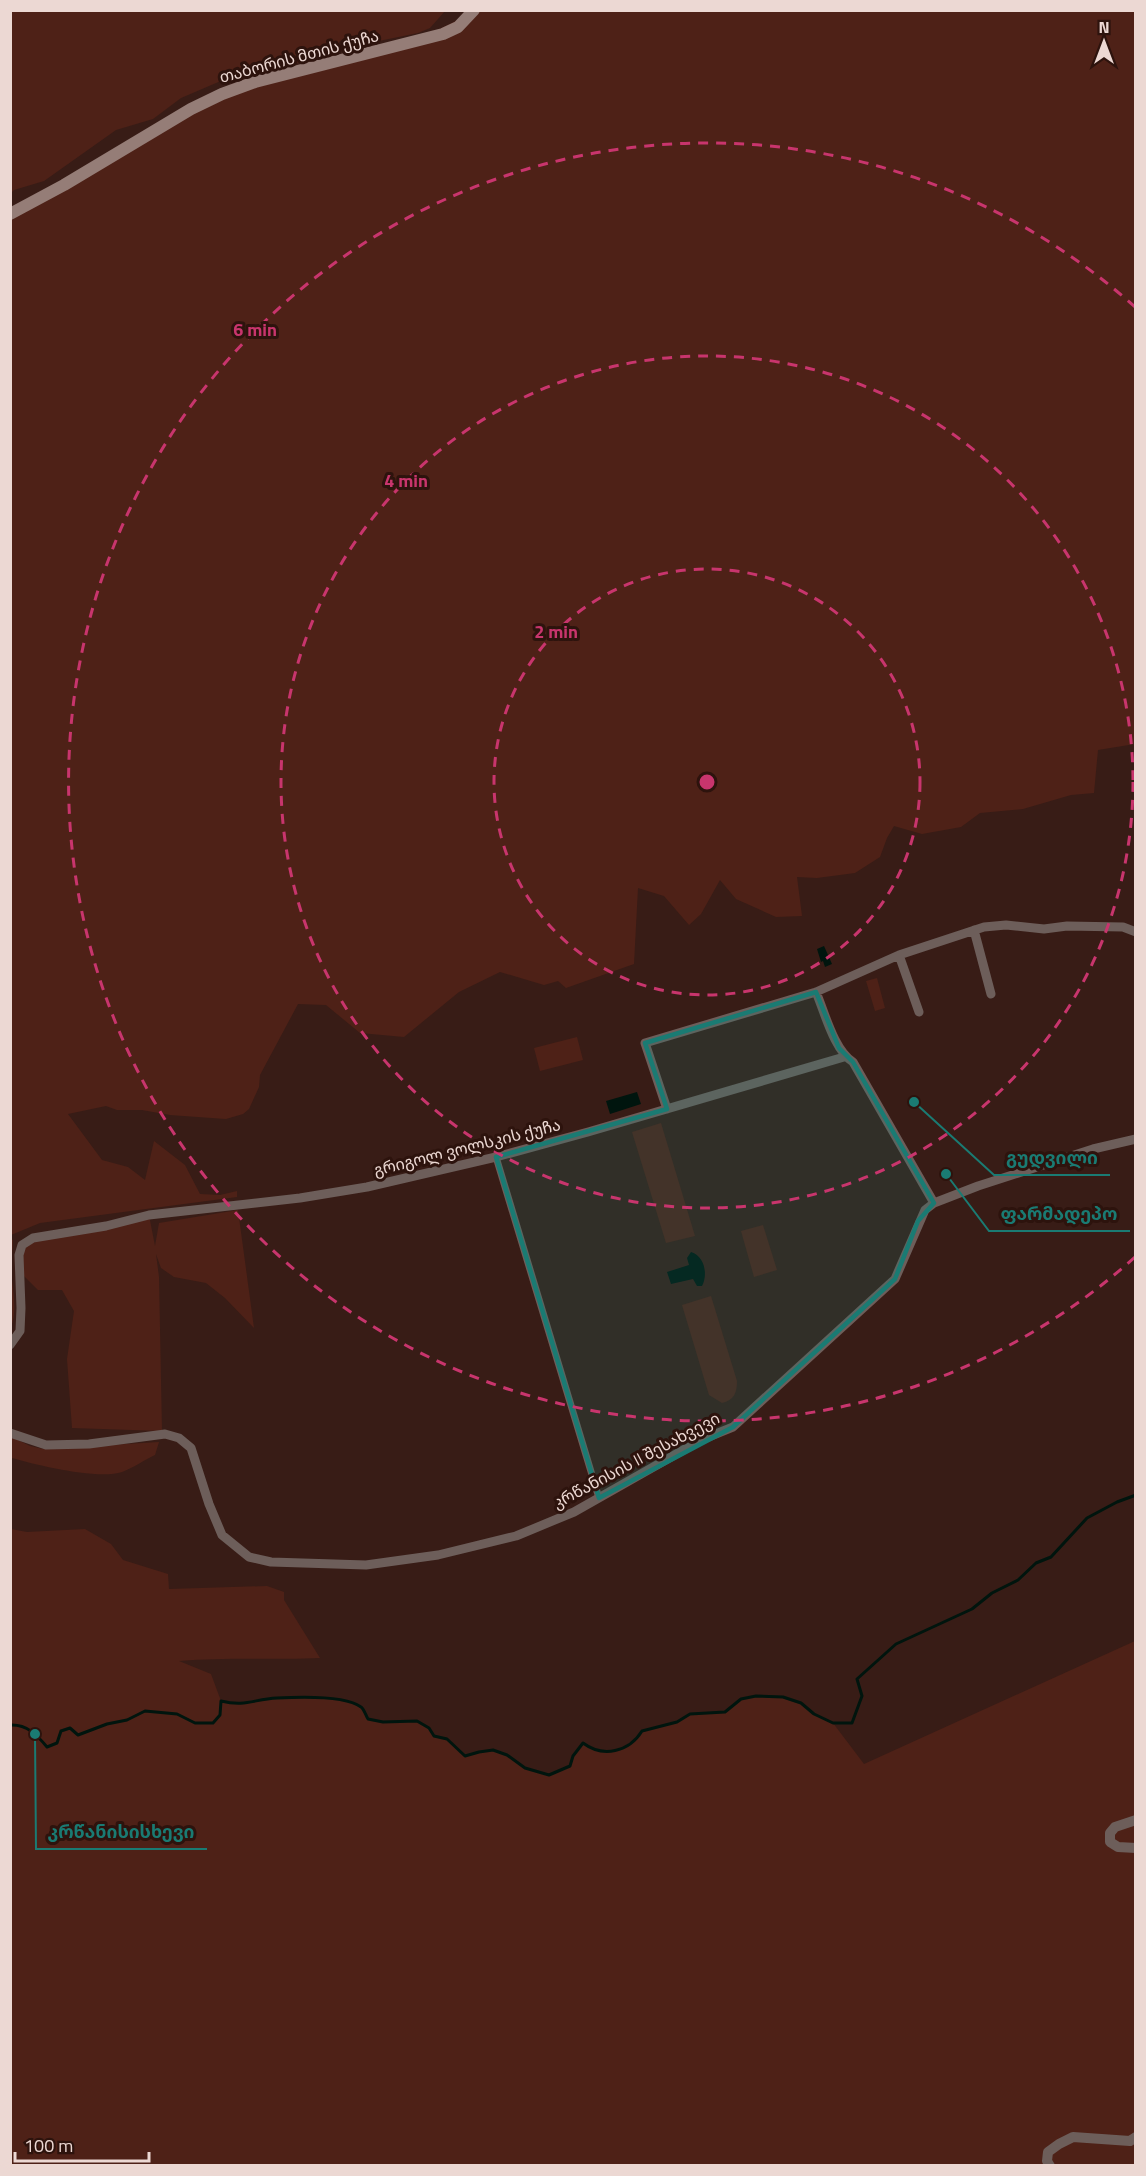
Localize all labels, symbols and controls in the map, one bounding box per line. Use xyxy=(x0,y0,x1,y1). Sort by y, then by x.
north arrow xyxy=(1074,12,1134,72)
text: N xyxy=(1098,15,1110,39)
street label: თაბორის მთის ქუჩა xyxy=(217,23,381,89)
text: 6 min xyxy=(233,316,277,343)
text: 4 min xyxy=(384,467,428,494)
text: 2 min xyxy=(534,618,578,645)
centre of rings xyxy=(697,772,717,792)
street label: გრიგოლ ვოლსკის ქუჩა xyxy=(371,1112,563,1182)
callout: გუდვილი xyxy=(994,1139,1110,1175)
text: გუდვილი xyxy=(1006,1144,1098,1171)
callout: ფარმადეპო xyxy=(989,1195,1130,1231)
text: ფარმადეპო xyxy=(1001,1200,1117,1227)
street label: კრწანისის II შესახვევი xyxy=(548,1406,724,1514)
callout: კრწანისისხევი xyxy=(36,1813,207,1849)
text: კრწანისისხევი xyxy=(48,1818,195,1845)
scale bar xyxy=(15,2125,148,2163)
text: 100 m xyxy=(24,2132,73,2159)

